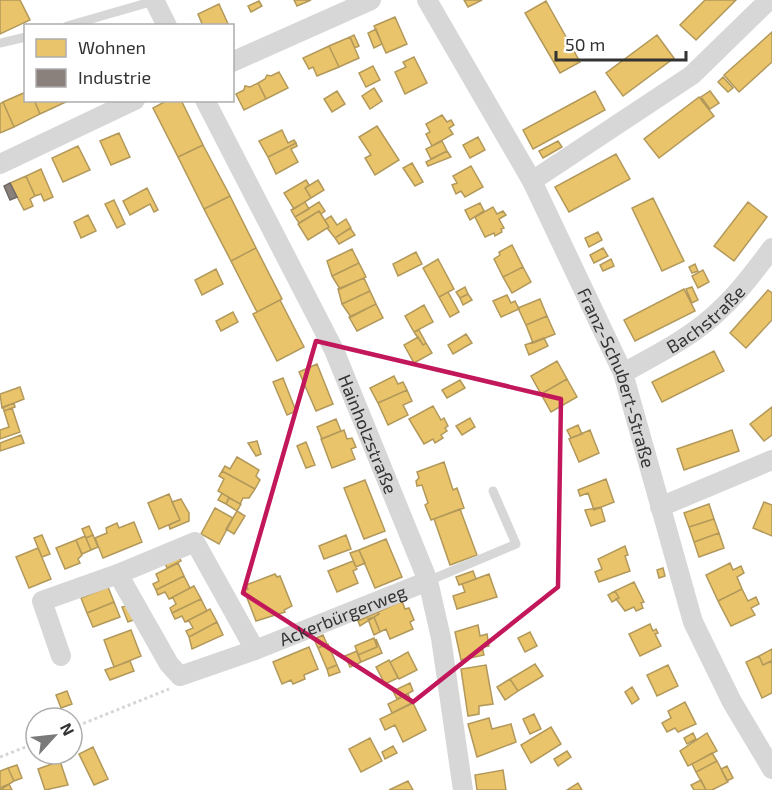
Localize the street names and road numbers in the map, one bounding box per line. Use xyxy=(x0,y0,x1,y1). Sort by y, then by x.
street label: Bachstraße xyxy=(662,281,749,358)
street label: Franz-Schubert-Straße xyxy=(573,284,660,470)
street label: Hainholzstraße xyxy=(334,371,402,497)
street label: Ackerbürgerweg xyxy=(276,580,409,650)

